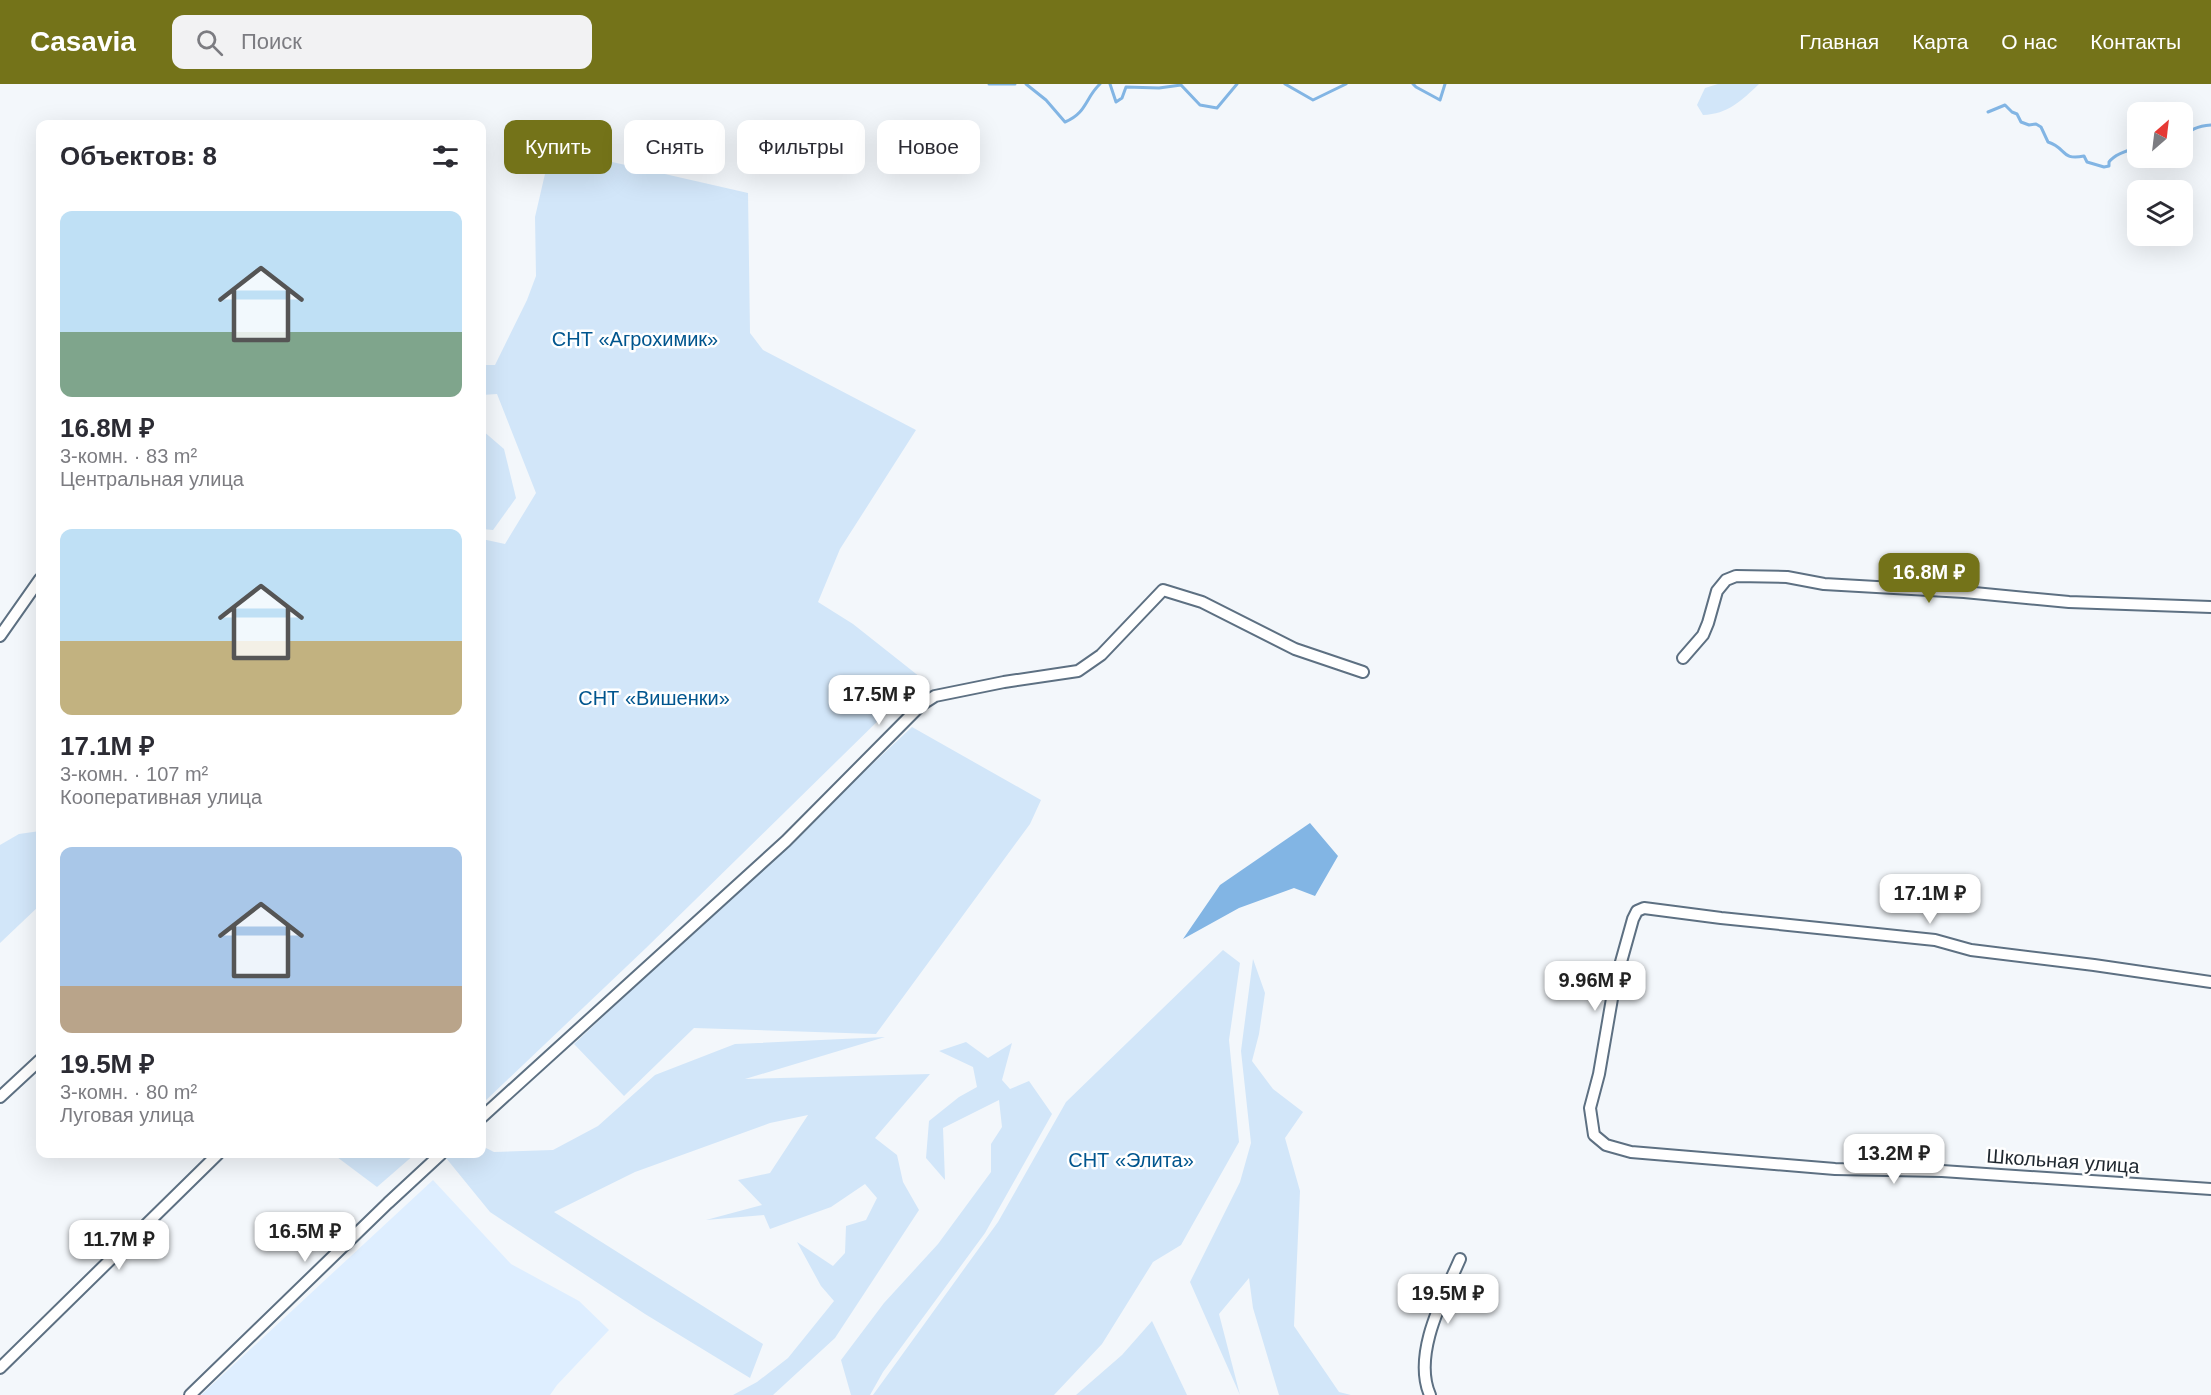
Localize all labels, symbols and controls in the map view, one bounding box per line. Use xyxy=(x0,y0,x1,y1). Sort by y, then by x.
search box xyxy=(172,15,592,69)
text: Casavia xyxy=(30,26,136,57)
icon: search xyxy=(193,26,226,59)
text: Поиск xyxy=(241,29,302,54)
text: Главная xyxy=(1799,30,1879,53)
text: Карта xyxy=(1912,30,1968,53)
text: О нас xyxy=(2001,30,2057,53)
text: Контакты xyxy=(2090,30,2181,53)
north arrow xyxy=(2127,102,2193,168)
map controls xyxy=(2127,102,2193,246)
chip: Купить xyxy=(504,120,612,174)
chip: Снять xyxy=(624,120,725,174)
chip: Фильтры xyxy=(737,120,865,174)
chip: Новое xyxy=(877,120,980,174)
icon: filters xyxy=(429,140,462,173)
text: Объектов: 8 xyxy=(60,141,217,171)
button: layers xyxy=(2127,180,2193,246)
icon: home xyxy=(207,250,315,358)
park label: СНТ «Агрохимик» xyxy=(552,328,718,350)
text: 16.8M ₽ xyxy=(60,413,155,443)
text: 3-комн. · 83 m² xyxy=(60,445,197,467)
text: Центральная улица xyxy=(60,468,244,490)
pin: 16.8M ₽ xyxy=(1874,553,1984,604)
text: 16.8M ₽ xyxy=(1893,561,1965,583)
icon: home xyxy=(207,568,315,676)
pin: 17.5M ₽ xyxy=(824,675,934,726)
text: 17.5M ₽ xyxy=(843,683,915,705)
park label: СНТ «Вишенки» xyxy=(578,687,730,709)
text: 17.1M ₽ xyxy=(60,731,155,761)
text: 3-комн. · 107 m² xyxy=(60,763,208,785)
text: Кооперативная улица xyxy=(60,786,262,808)
pin: 17.1M ₽ xyxy=(1875,874,1985,925)
text: 17.1M ₽ xyxy=(1894,882,1966,904)
icon: home xyxy=(207,886,315,994)
pin: 9.96M ₽ xyxy=(1540,961,1650,1012)
text: 9.96M ₽ xyxy=(1559,969,1631,991)
text: 19.5M ₽ xyxy=(60,1049,155,1079)
text: 3-комн. · 80 m² xyxy=(60,1081,197,1103)
text: Луговая улица xyxy=(60,1104,194,1126)
pin: 13.2M ₽ xyxy=(1839,1134,1949,1185)
text: 13.2M ₽ xyxy=(1858,1142,1930,1164)
street label: Школьная улица xyxy=(1986,1145,2141,1177)
park label: СНТ «Элита» xyxy=(1068,1149,1194,1171)
pin: 16.5M ₽ xyxy=(250,1212,360,1263)
pin: 11.7M ₽ xyxy=(64,1220,174,1271)
text: 16.5M ₽ xyxy=(269,1220,341,1242)
text: 11.7M ₽ xyxy=(83,1228,155,1250)
pin: 19.5M ₽ xyxy=(1393,1274,1503,1325)
text: 19.5M ₽ xyxy=(1412,1282,1484,1304)

